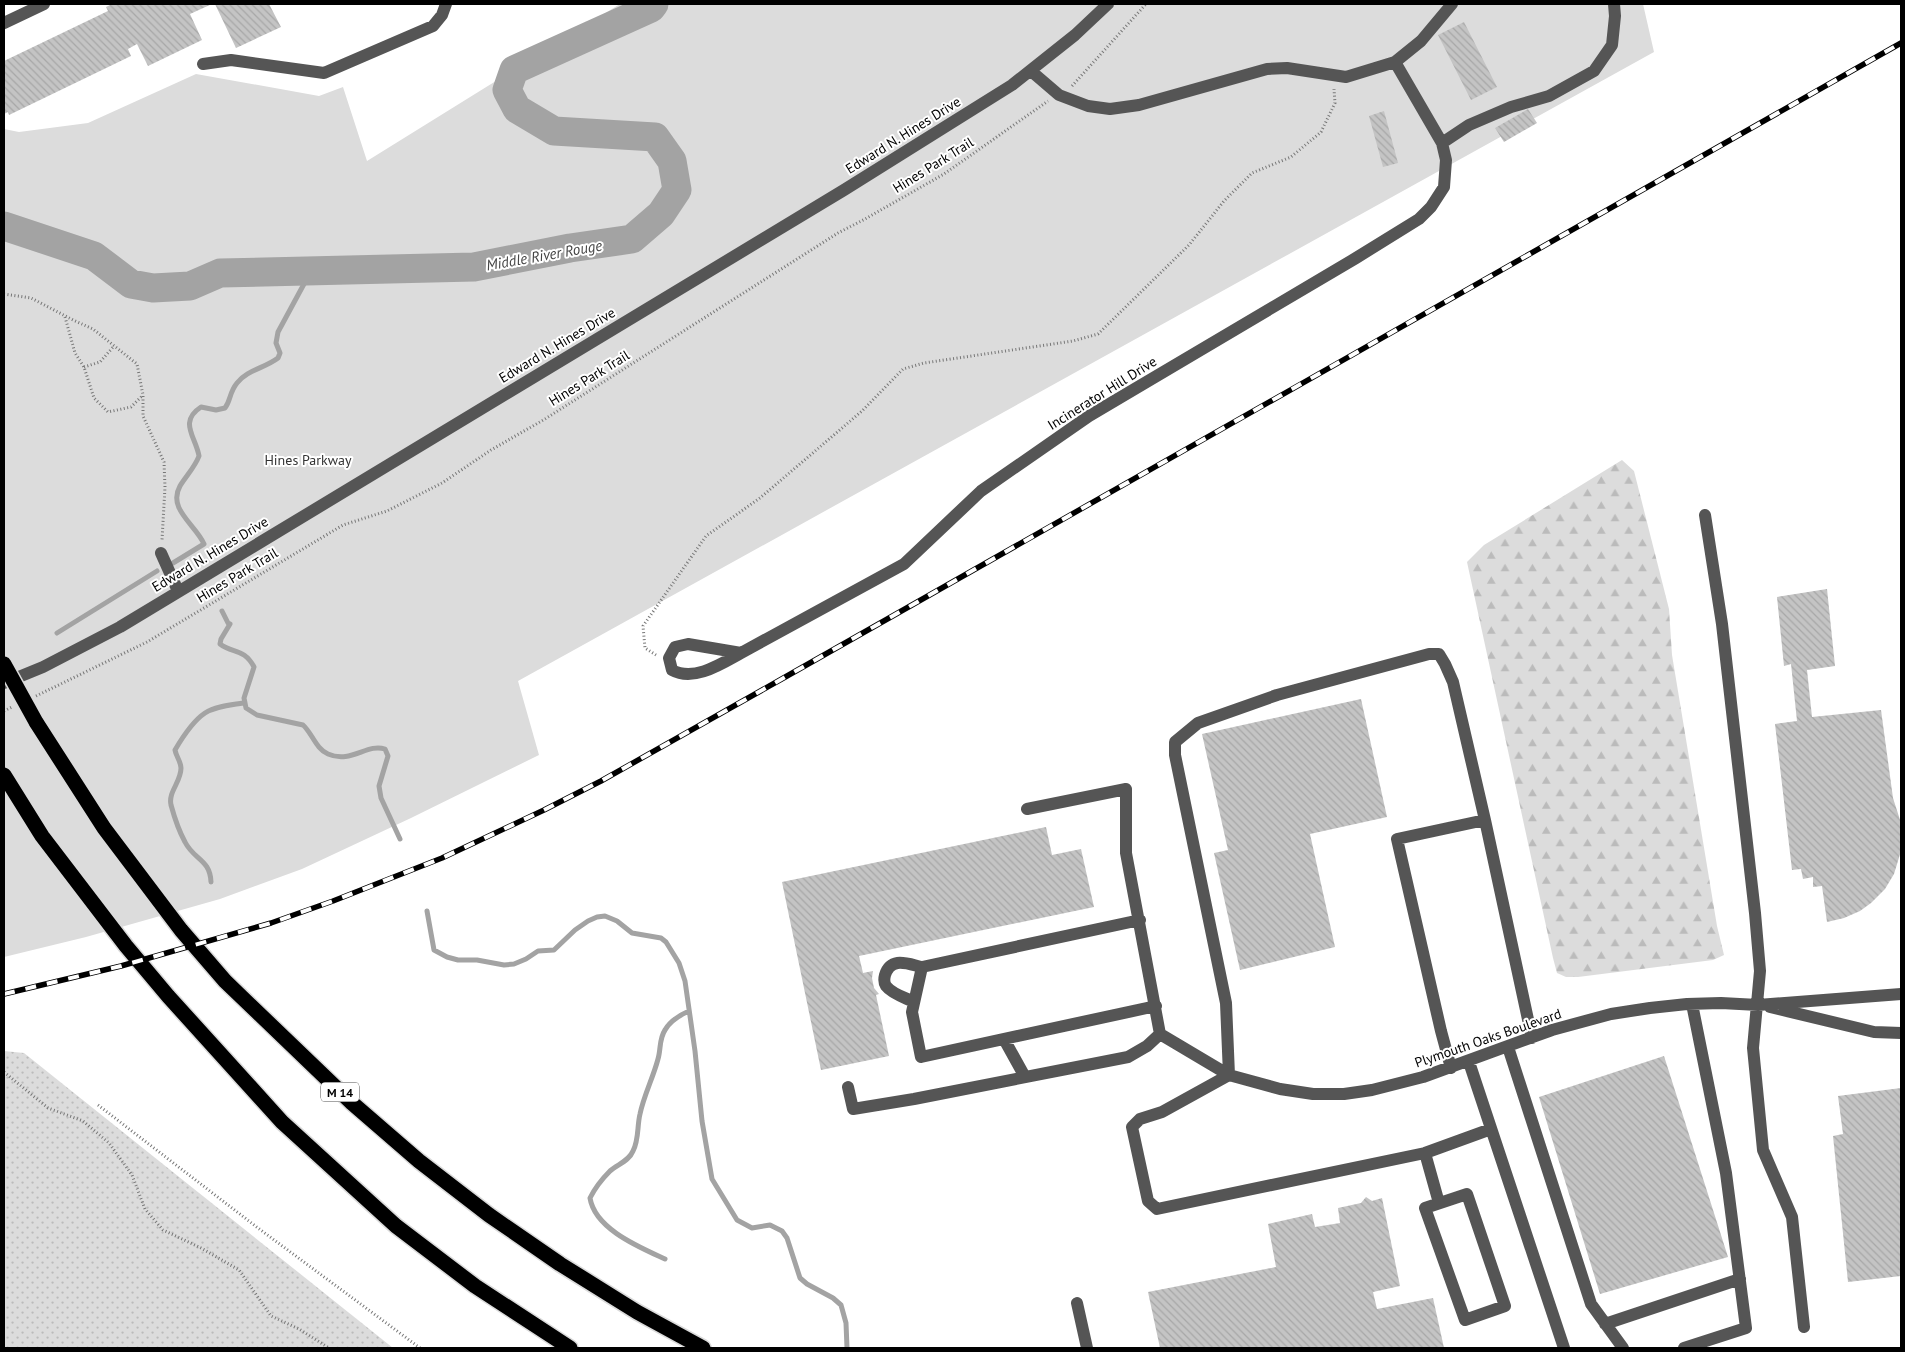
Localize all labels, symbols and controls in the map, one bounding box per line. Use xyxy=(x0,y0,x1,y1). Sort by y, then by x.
street label: Edward N. Hines Drive xyxy=(842,92,964,178)
street label: Hines Park Trail xyxy=(889,133,977,197)
water label: Middle River Rouge xyxy=(485,235,604,275)
street label: Edward N. Hines Drive xyxy=(496,303,618,387)
street label: Hines Park Trail xyxy=(545,346,633,410)
street label: Incinerator Hill Drive xyxy=(1044,352,1160,434)
park label: Hines Parkway xyxy=(264,451,352,469)
street label: Edward N. Hines Drive xyxy=(149,512,271,596)
street label: Hines Park Trail xyxy=(193,544,281,606)
street label: Plymouth Oaks Boulevard xyxy=(1412,1004,1564,1072)
road number: M 14 xyxy=(321,1082,359,1102)

